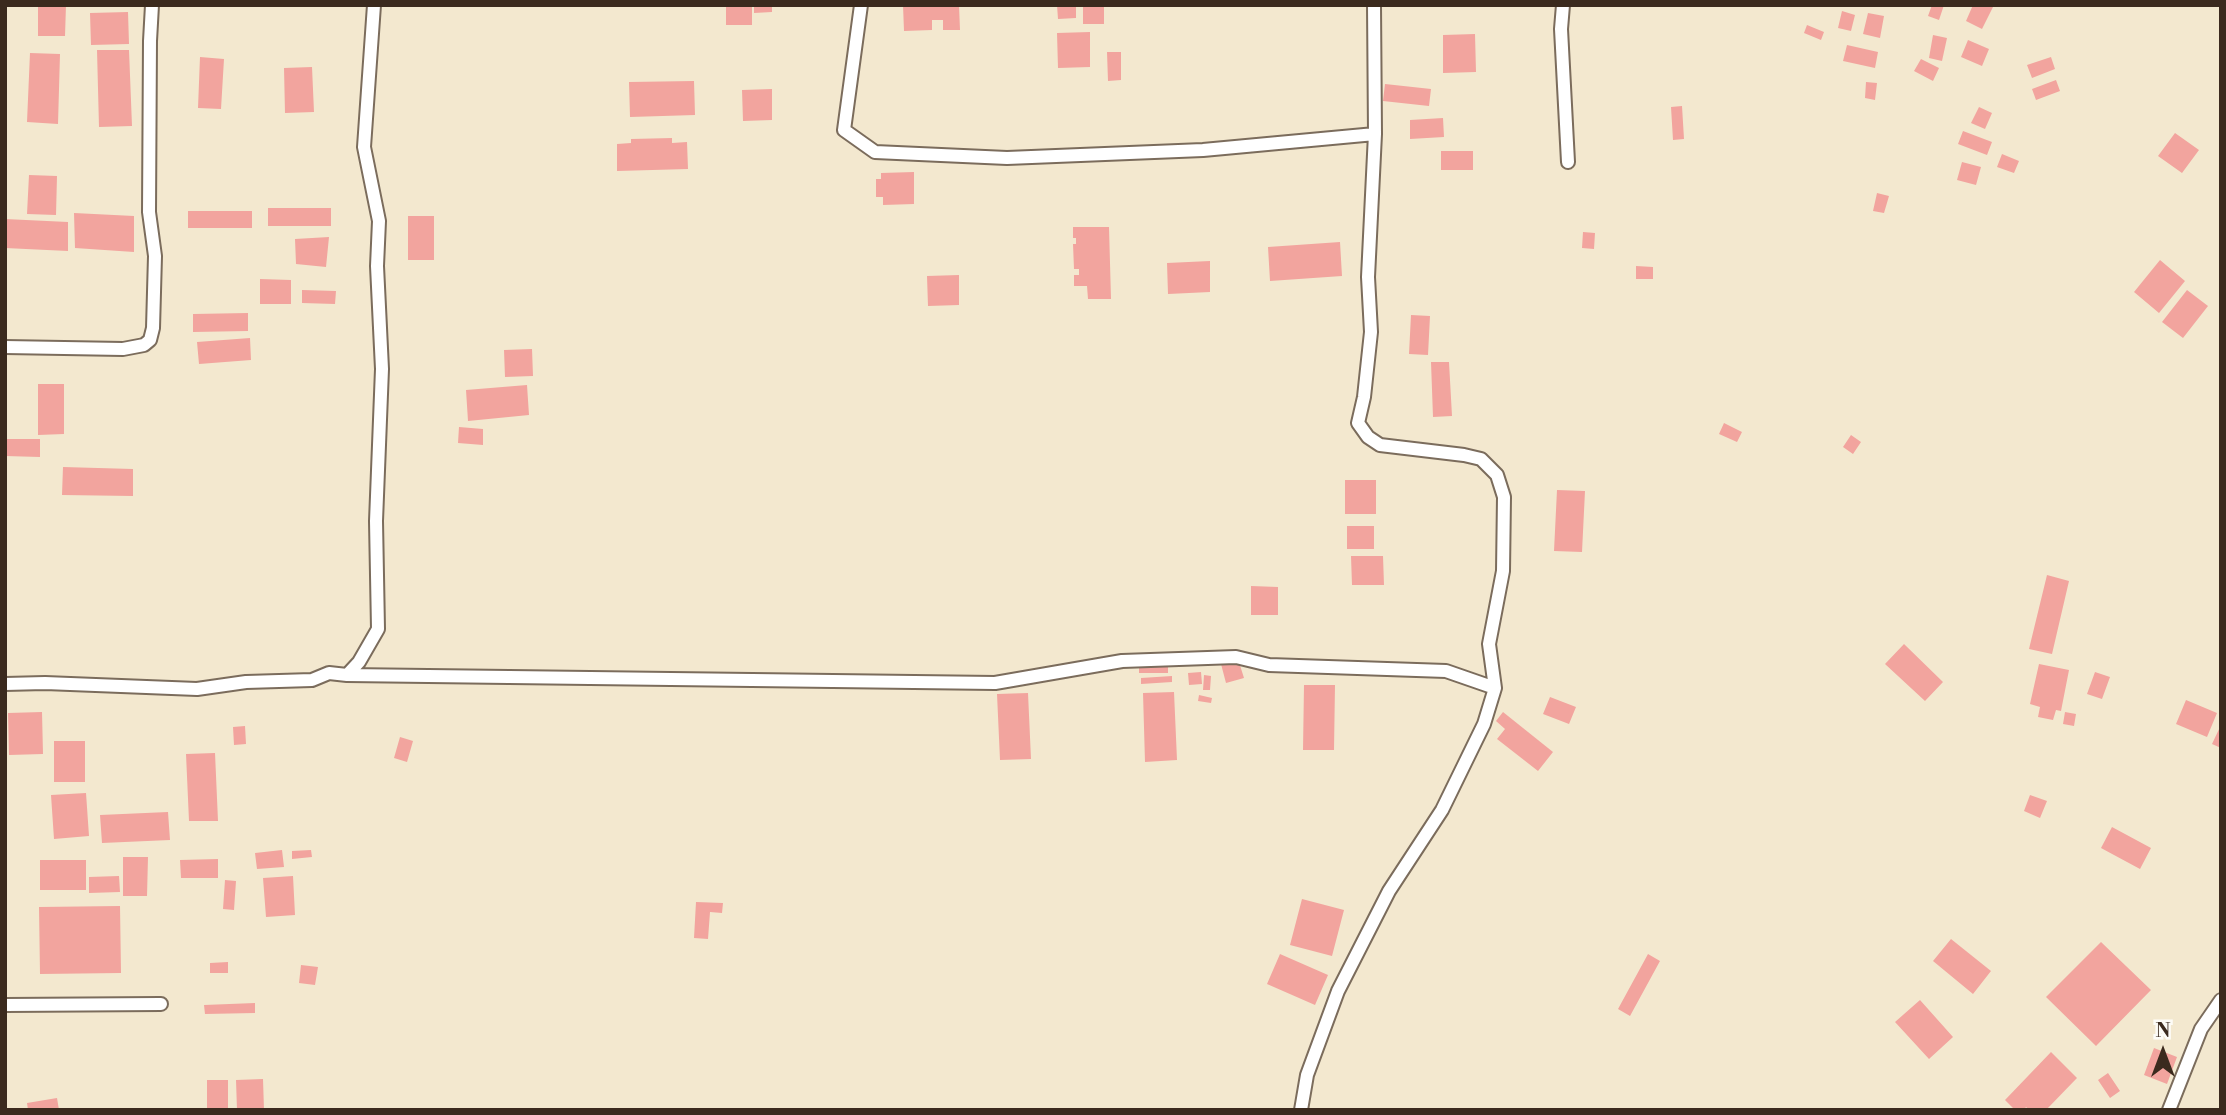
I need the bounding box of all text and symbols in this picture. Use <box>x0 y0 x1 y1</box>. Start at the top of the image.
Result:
north arrow <box>2128 1017 2198 1087</box>
text: N <box>2155 1019 2171 1043</box>

